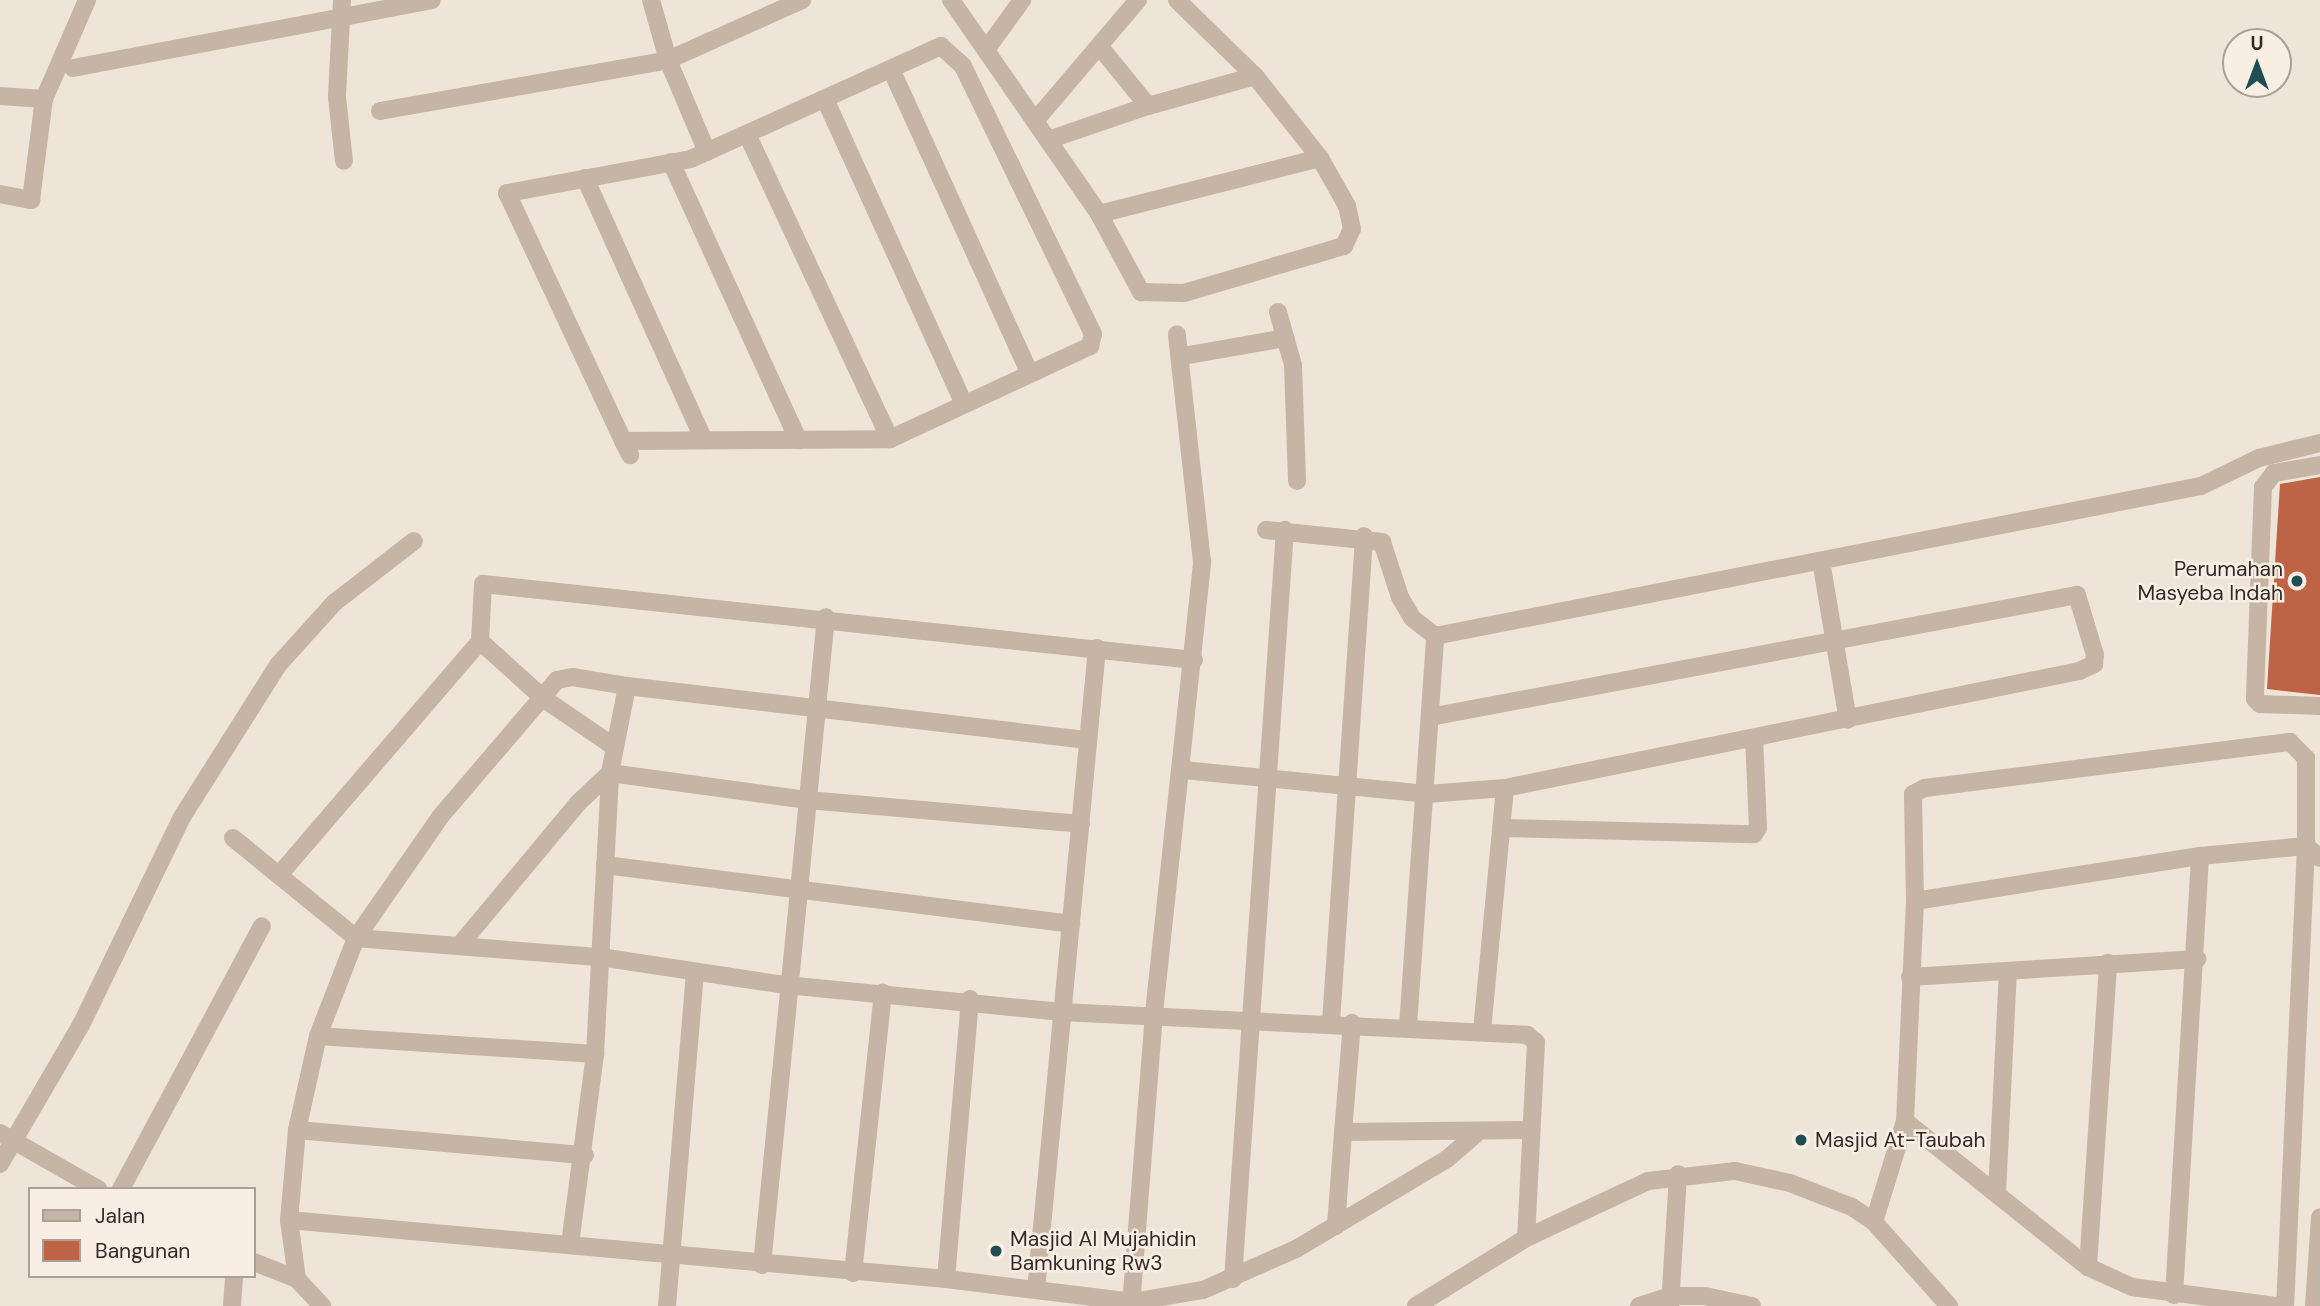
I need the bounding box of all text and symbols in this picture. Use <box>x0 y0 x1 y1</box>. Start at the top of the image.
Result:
north arrow <box>2222 28 2292 98</box>
text: U <box>2250 31 2264 56</box>
place label: Perumahan Masyeba Indah <box>2137 556 2283 606</box>
marker: Perumahan Masyeba Indah <box>2289 573 2305 589</box>
place label: Masjid At-Taubah <box>1815 1127 1985 1153</box>
marker: Masjid At-Taubah <box>1793 1132 1809 1148</box>
legend <box>28 1187 256 1278</box>
text: Jalan <box>95 1202 145 1230</box>
place label: Masjid Al Mujahidin Bamkuning Rw3 <box>1010 1226 1196 1276</box>
text: Bangunan <box>95 1237 190 1265</box>
marker: Masjid Al Mujahidin Bamkuning Rw3 <box>988 1243 1004 1259</box>

